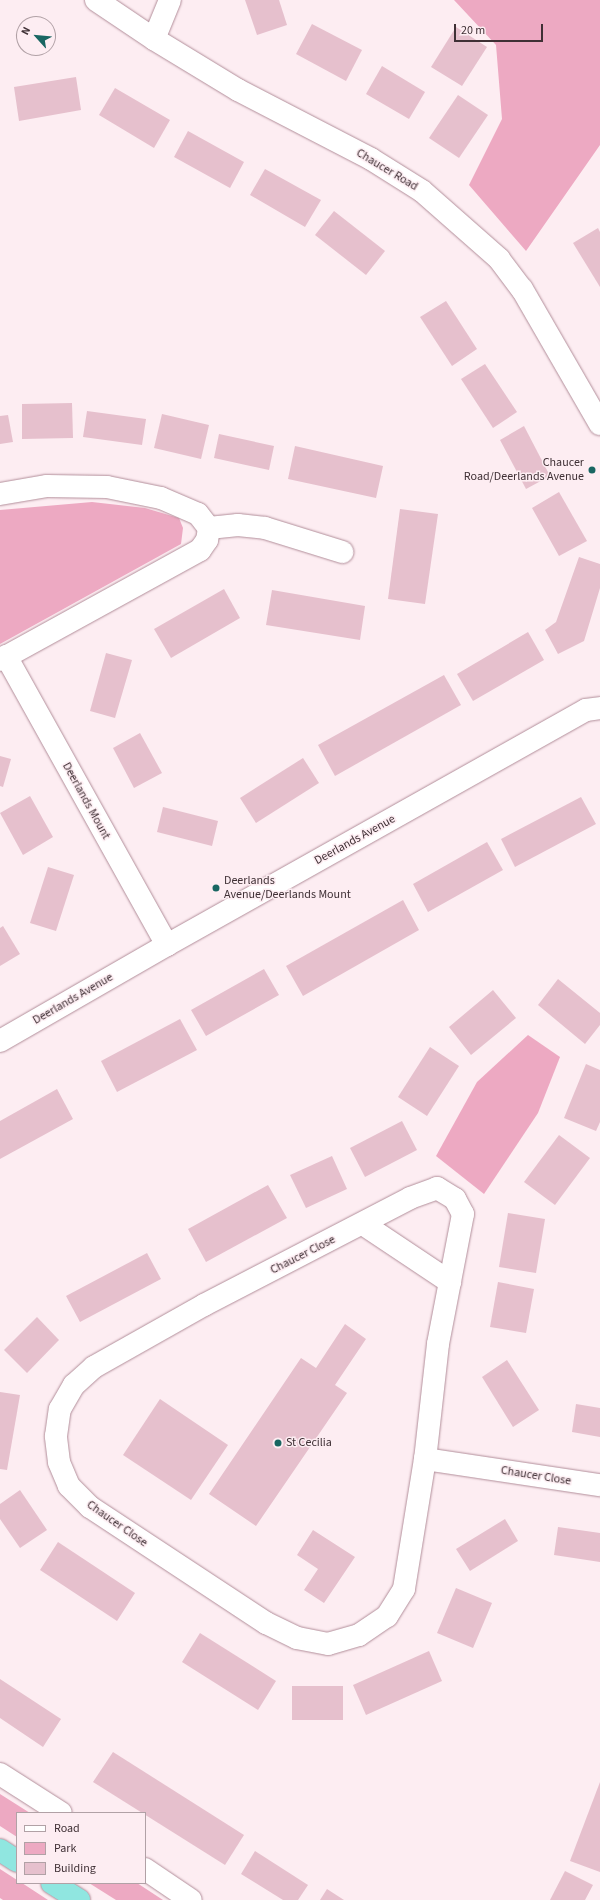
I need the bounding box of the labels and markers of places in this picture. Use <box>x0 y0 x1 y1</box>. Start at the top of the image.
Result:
place label: Chaucer Road/Deerlands Avenue <box>464 456 584 484</box>
marker: Chaucer Road/Deerlands Avenue <box>587 465 597 475</box>
place label: Deerlands Avenue/Deerlands Mount <box>224 874 351 902</box>
marker: Deerlands Avenue/Deerlands Mount <box>211 883 221 893</box>
place label: St Cecilia <box>286 1436 332 1450</box>
marker: St Cecilia <box>273 1438 283 1448</box>

